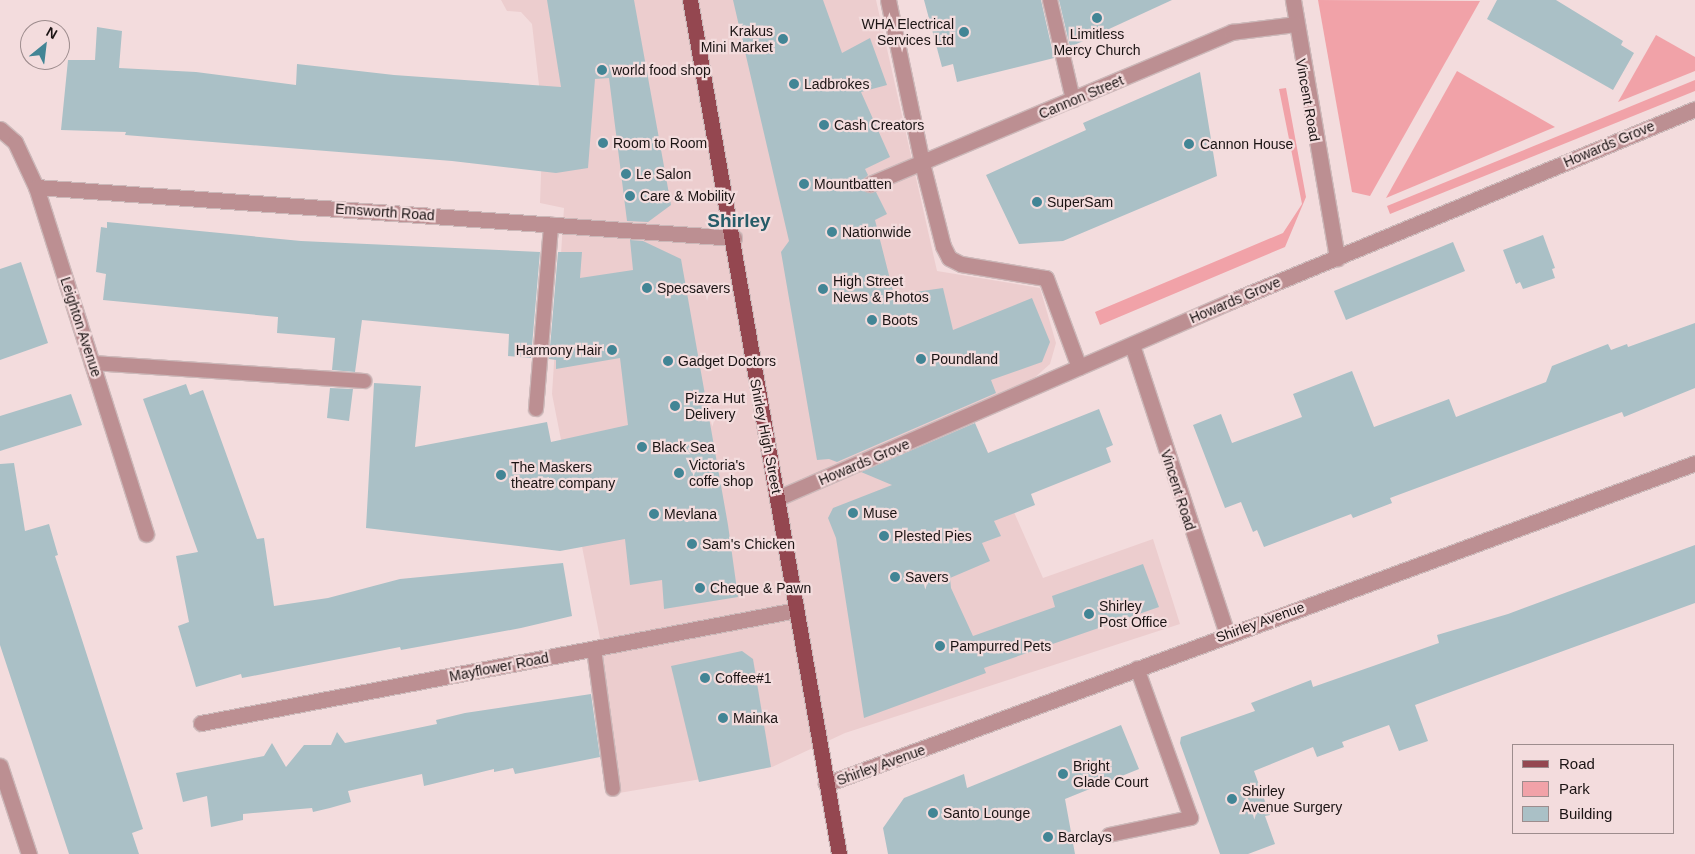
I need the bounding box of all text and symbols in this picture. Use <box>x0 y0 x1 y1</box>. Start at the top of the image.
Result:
marker: Limitless Mercy Church <box>1091 12 1103 24</box>
place label: WHA Electrical Services Ltd <box>861 16 954 48</box>
north arrow <box>20 20 70 70</box>
text: N <box>43 23 60 42</box>
place label: Krakus Mini Market <box>701 23 773 56</box>
marker: WHA Electrical Services Ltd <box>958 26 970 38</box>
place label: Limitless Mercy Church <box>1053 26 1141 58</box>
marker: Krakus Mini Market <box>777 33 789 45</box>
street label: Vincent Road <box>1292 57 1324 143</box>
place label: world food shop <box>612 62 711 78</box>
marker: world food shop <box>596 64 608 76</box>
street label: Cannon Street <box>1036 72 1126 122</box>
place label: Ladbrokes <box>804 76 869 92</box>
marker: Ladbrokes <box>788 78 800 90</box>
place label: Cash Creators <box>834 117 924 133</box>
street label: Howards Grove <box>1561 117 1657 171</box>
marker: Cash Creators <box>818 119 830 131</box>
place label: Room to Room <box>613 135 707 151</box>
place label: Cannon House <box>1200 136 1293 152</box>
marker: Room to Room <box>597 137 609 149</box>
marker: Cannon House <box>1182 137 1196 151</box>
place label: Le Salon <box>636 166 691 182</box>
marker: Le Salon <box>620 168 632 180</box>
place label: Mountbatten <box>814 176 892 192</box>
marker: Mountbatten <box>798 178 810 190</box>
place label: Care & Mobility <box>640 188 735 204</box>
marker: Care & Mobility <box>624 190 636 202</box>
place label: SuperSam <box>1047 194 1113 210</box>
marker: SuperSam <box>1031 196 1043 208</box>
street label: Emsworth Road <box>335 200 435 224</box>
district label: Shirley <box>707 210 771 232</box>
place label: Nationwide <box>842 224 911 240</box>
marker: Nationwide <box>826 226 838 238</box>
place label: High Street News & Photos <box>833 273 929 306</box>
street label: Howards Grove <box>1187 273 1283 327</box>
street label: Leighton Avenue <box>57 275 105 379</box>
place label: Specsavers <box>657 280 730 296</box>
marker: Specsavers <box>641 282 653 294</box>
marker: High Street News & Photos <box>817 283 829 295</box>
place label: Boots <box>882 312 918 328</box>
marker: Boots <box>866 314 878 326</box>
place label: Harmony Hair <box>516 342 602 358</box>
marker: Harmony Hair <box>606 344 618 356</box>
place label: Poundland <box>931 351 998 367</box>
place label: Gadget Doctors <box>678 353 776 369</box>
marker: Poundland <box>915 353 927 365</box>
marker: Gadget Doctors <box>662 355 674 367</box>
street label: Shirley High Street <box>747 377 785 495</box>
place label: Pizza Hut Delivery <box>685 390 745 422</box>
marker: Pizza Hut Delivery <box>669 400 681 412</box>
street label: Howards Grove <box>816 435 912 489</box>
place label: Black Sea <box>652 439 715 455</box>
marker: Black Sea <box>636 441 648 453</box>
street label: Vincent Road <box>1157 448 1199 532</box>
place label: Victoria's coffe shop <box>689 457 753 490</box>
place label: The Maskers theatre company <box>511 459 615 492</box>
marker: Victoria's coffe shop <box>673 467 685 479</box>
marker: The Maskers theatre company <box>495 469 507 481</box>
place label: Muse <box>863 505 897 521</box>
place label: Mevlana <box>664 506 717 522</box>
marker: Muse <box>847 507 859 519</box>
marker: Mevlana <box>648 508 660 520</box>
place label: Plested Pies <box>894 528 972 544</box>
marker: Plested Pies <box>878 530 890 542</box>
place label: Sam's Chicken <box>702 536 795 552</box>
marker: Sam's Chicken <box>686 538 698 550</box>
place label: Savers <box>905 569 949 585</box>
marker: Savers <box>889 571 901 583</box>
place label: Cheque & Pawn <box>710 580 811 596</box>
marker: Cheque & Pawn <box>694 582 706 594</box>
place label: Shirley Post Office <box>1099 598 1167 630</box>
street label: Shirley Avenue <box>1213 598 1307 646</box>
marker: Shirley Post Office <box>1083 608 1095 620</box>
place label: Pampurred Pets <box>950 638 1051 654</box>
marker: Pampurred Pets <box>934 640 946 652</box>
street label: Mayflower Road <box>448 649 550 685</box>
place label: Coffee#1 <box>715 670 772 686</box>
marker: Coffee#1 <box>699 672 711 684</box>
place label: Mainka <box>733 710 778 726</box>
marker: Mainka <box>717 712 729 724</box>
street label: Shirley Avenue <box>834 741 928 789</box>
legend <box>1512 744 1675 834</box>
text: Road <box>1559 755 1595 772</box>
place label: Bright Glade Court <box>1073 758 1148 790</box>
marker: Bright Glade Court <box>1057 768 1069 780</box>
text: Park <box>1559 780 1590 797</box>
place label: Shirley Avenue Surgery <box>1242 783 1342 816</box>
marker: Shirley Avenue Surgery <box>1226 793 1238 805</box>
place label: Santo Lounge <box>943 805 1030 821</box>
text: Building <box>1559 805 1612 822</box>
marker: Santo Lounge <box>927 807 939 819</box>
place label: Barclays <box>1058 829 1112 845</box>
marker: Barclays <box>1042 831 1054 843</box>

